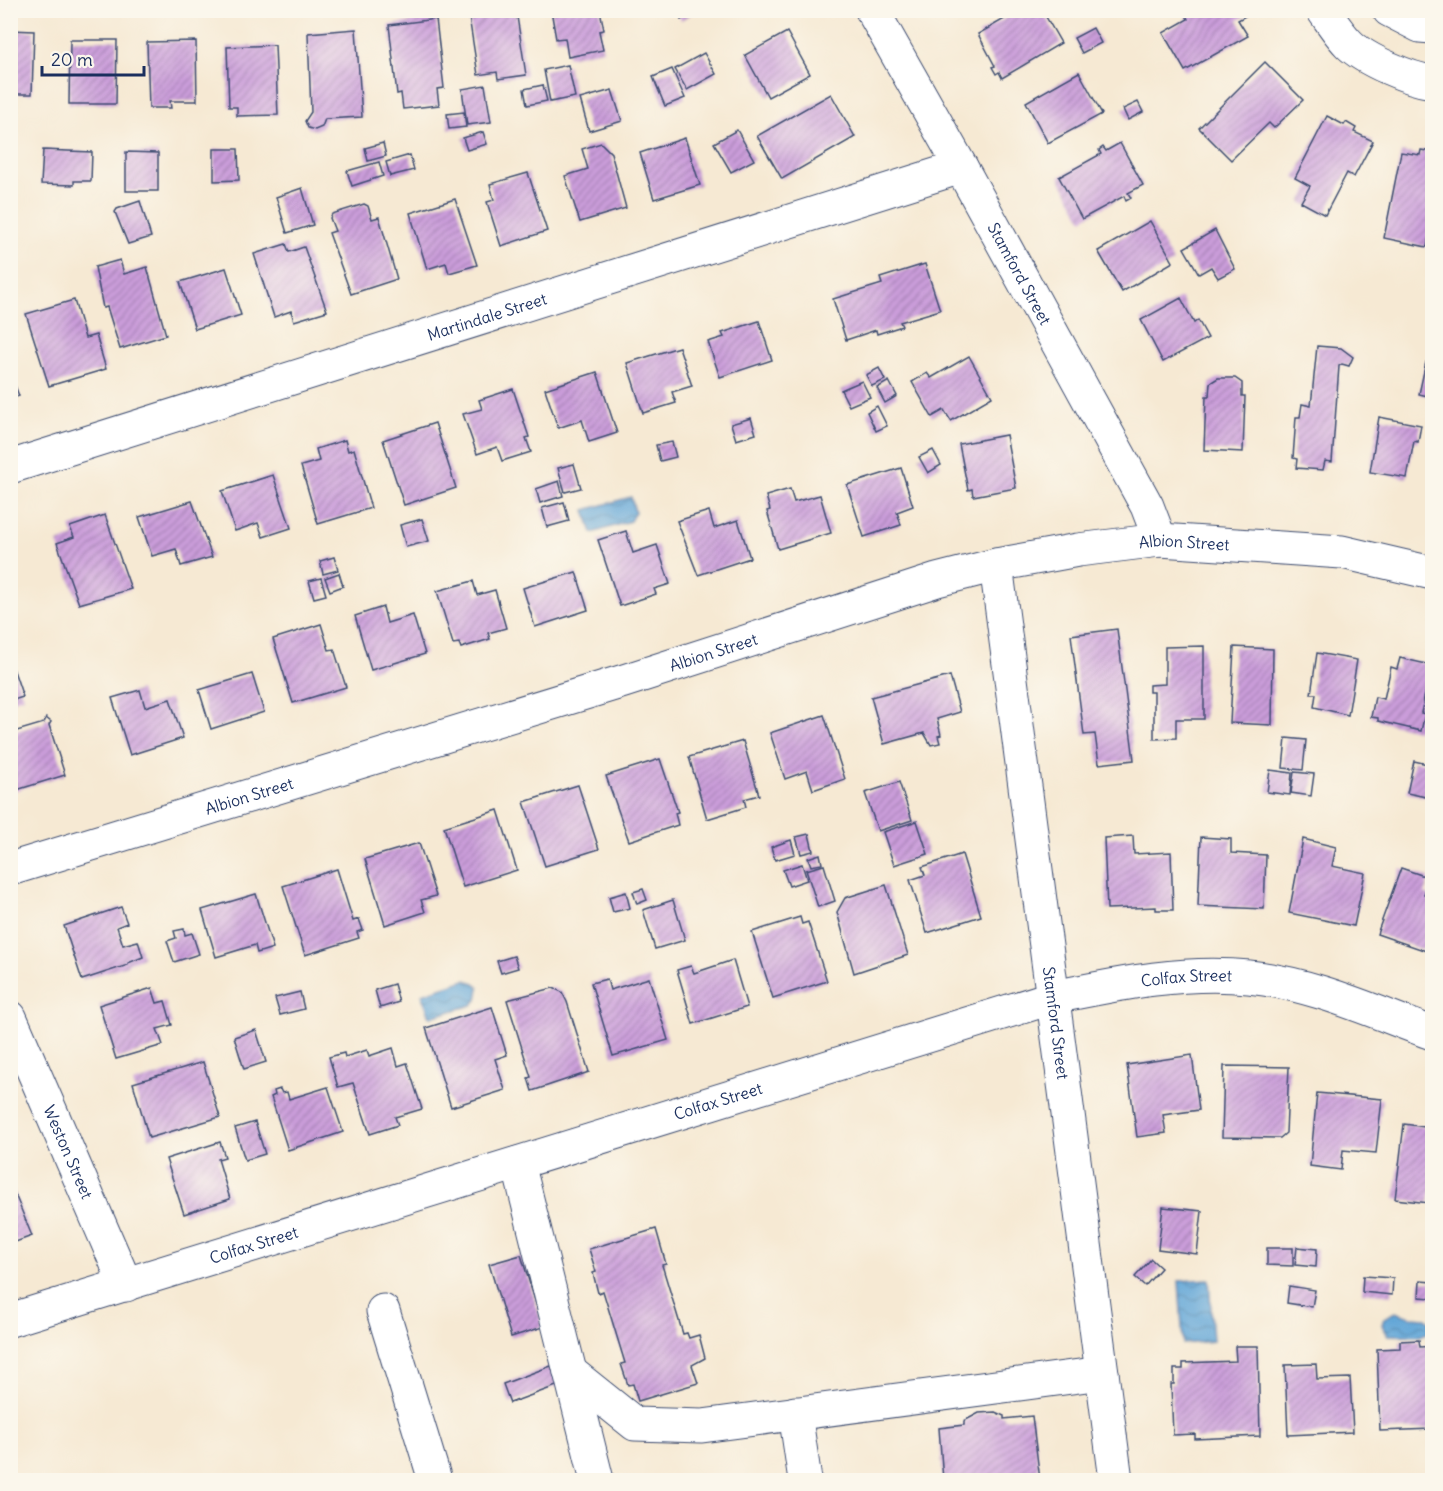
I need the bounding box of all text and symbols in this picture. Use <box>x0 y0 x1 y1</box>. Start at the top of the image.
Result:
scale bar <box>42 39 144 77</box>
text: 20 m <box>51 48 93 71</box>
street label: Stamford Street <box>983 219 1056 329</box>
street label: Martindale Street <box>425 288 550 345</box>
street label: Albion Street <box>1138 530 1231 555</box>
street label: Albion Street <box>667 628 760 676</box>
street label: Albion Street <box>203 773 296 819</box>
street label: Colfax Street <box>1140 965 1233 991</box>
street label: Stamford Street <box>1039 966 1073 1081</box>
street label: Colfax Street <box>671 1078 765 1124</box>
street label: Weston Street <box>39 1102 98 1202</box>
street label: Colfax Street <box>207 1221 301 1268</box>

